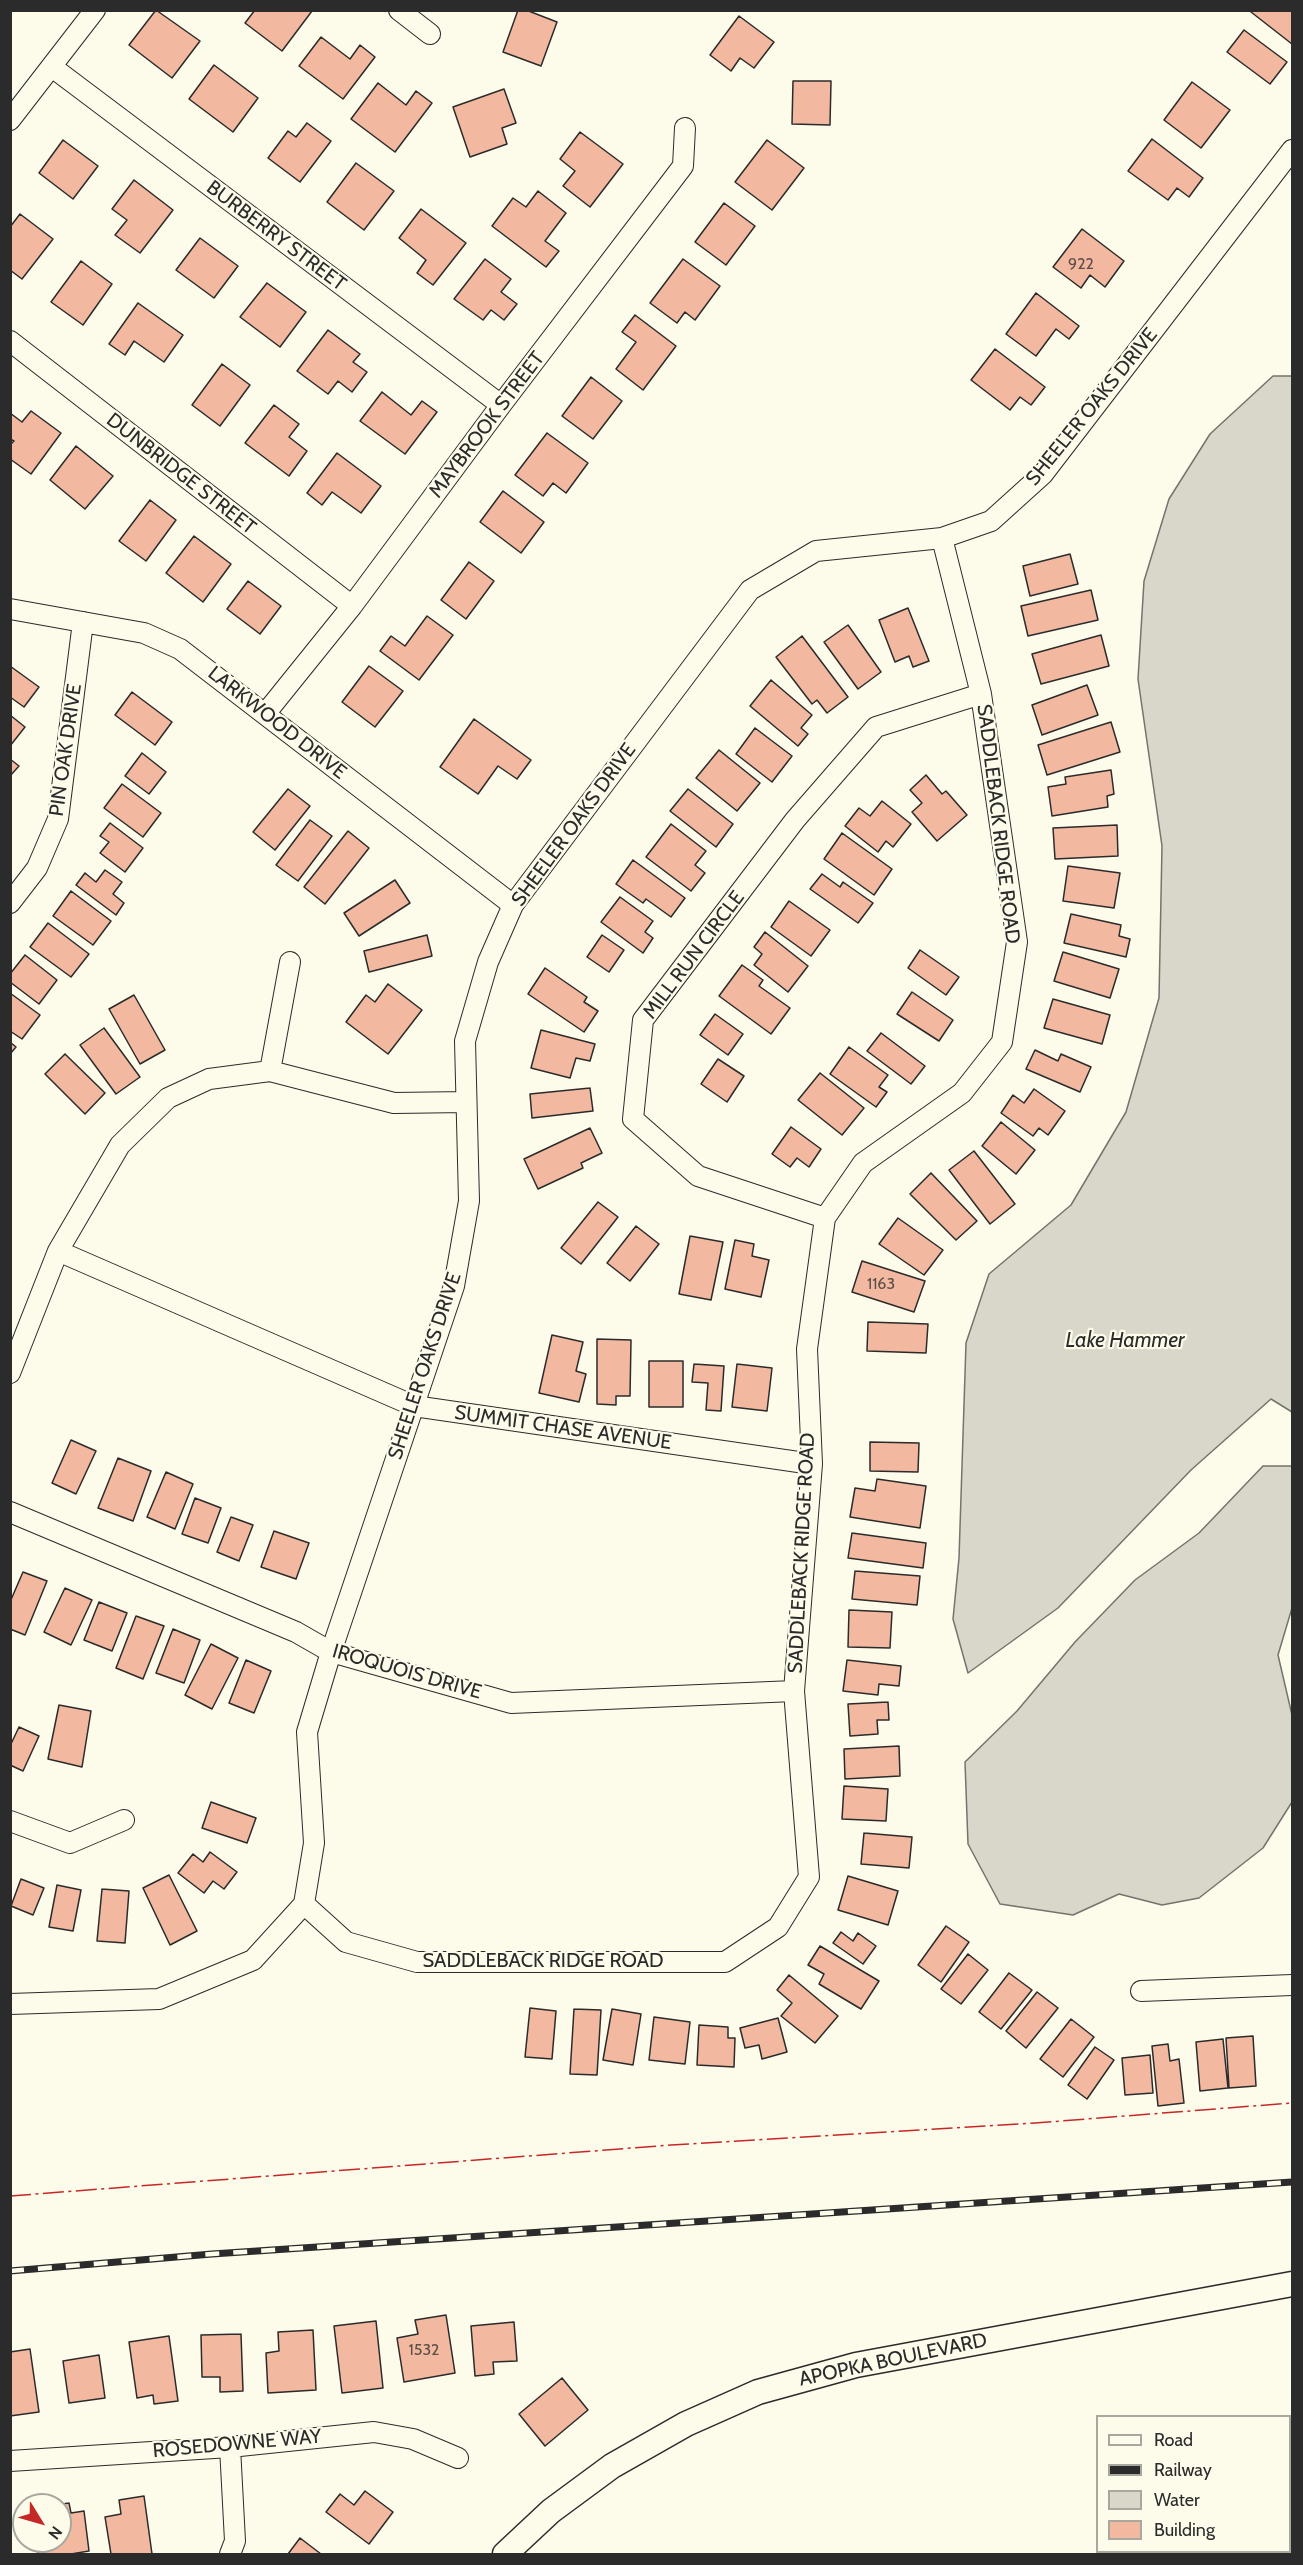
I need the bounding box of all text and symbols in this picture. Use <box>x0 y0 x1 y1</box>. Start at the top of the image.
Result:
street label: BURBERRY STREET <box>202 176 350 296</box>
house number: 922 <box>1068 254 1094 274</box>
street label: SHEELER OAKS DRIVE <box>1021 323 1163 491</box>
street label: MAYBROOK STREET <box>424 347 550 503</box>
street label: DUNBRIDGE STREET <box>102 408 260 540</box>
street label: LARKWOOD DRIVE <box>203 661 351 785</box>
street label: PIN OAK DRIVE <box>45 682 87 818</box>
street label: SADDLEBACK RIDGE ROAD <box>971 703 1025 945</box>
street label: SHEELER OAKS DRIVE <box>507 739 641 911</box>
street label: MILL RUN CIRCLE <box>638 886 750 1024</box>
street label: SHEELER OAKS DRIVE <box>383 1269 467 1463</box>
house number: 1163 <box>867 1274 895 1294</box>
water label: Lake Hammer <box>1066 1328 1184 1354</box>
street label: SUMMIT CHASE AVENUE <box>453 1401 673 1455</box>
street label: SADDLEBACK RIDGE ROAD <box>784 1432 820 1674</box>
street label: IROQUOIS DRIVE <box>330 1639 484 1705</box>
street label: SADDLEBACK RIDGE ROAD <box>422 1949 664 1973</box>
street label: APOPKA BOULEVARD <box>797 2328 989 2392</box>
house number: 1532 <box>409 2340 439 2360</box>
legend <box>1096 2415 1291 2553</box>
street label: ROSEDOWNE WAY <box>152 2425 322 2463</box>
text: Road <box>1154 2429 1193 2451</box>
text: Railway <box>1154 2459 1212 2481</box>
text: Water <box>1154 2489 1200 2511</box>
north arrow <box>12 2493 72 2553</box>
text: Building <box>1154 2519 1215 2541</box>
text: N <box>44 2523 66 2543</box>

